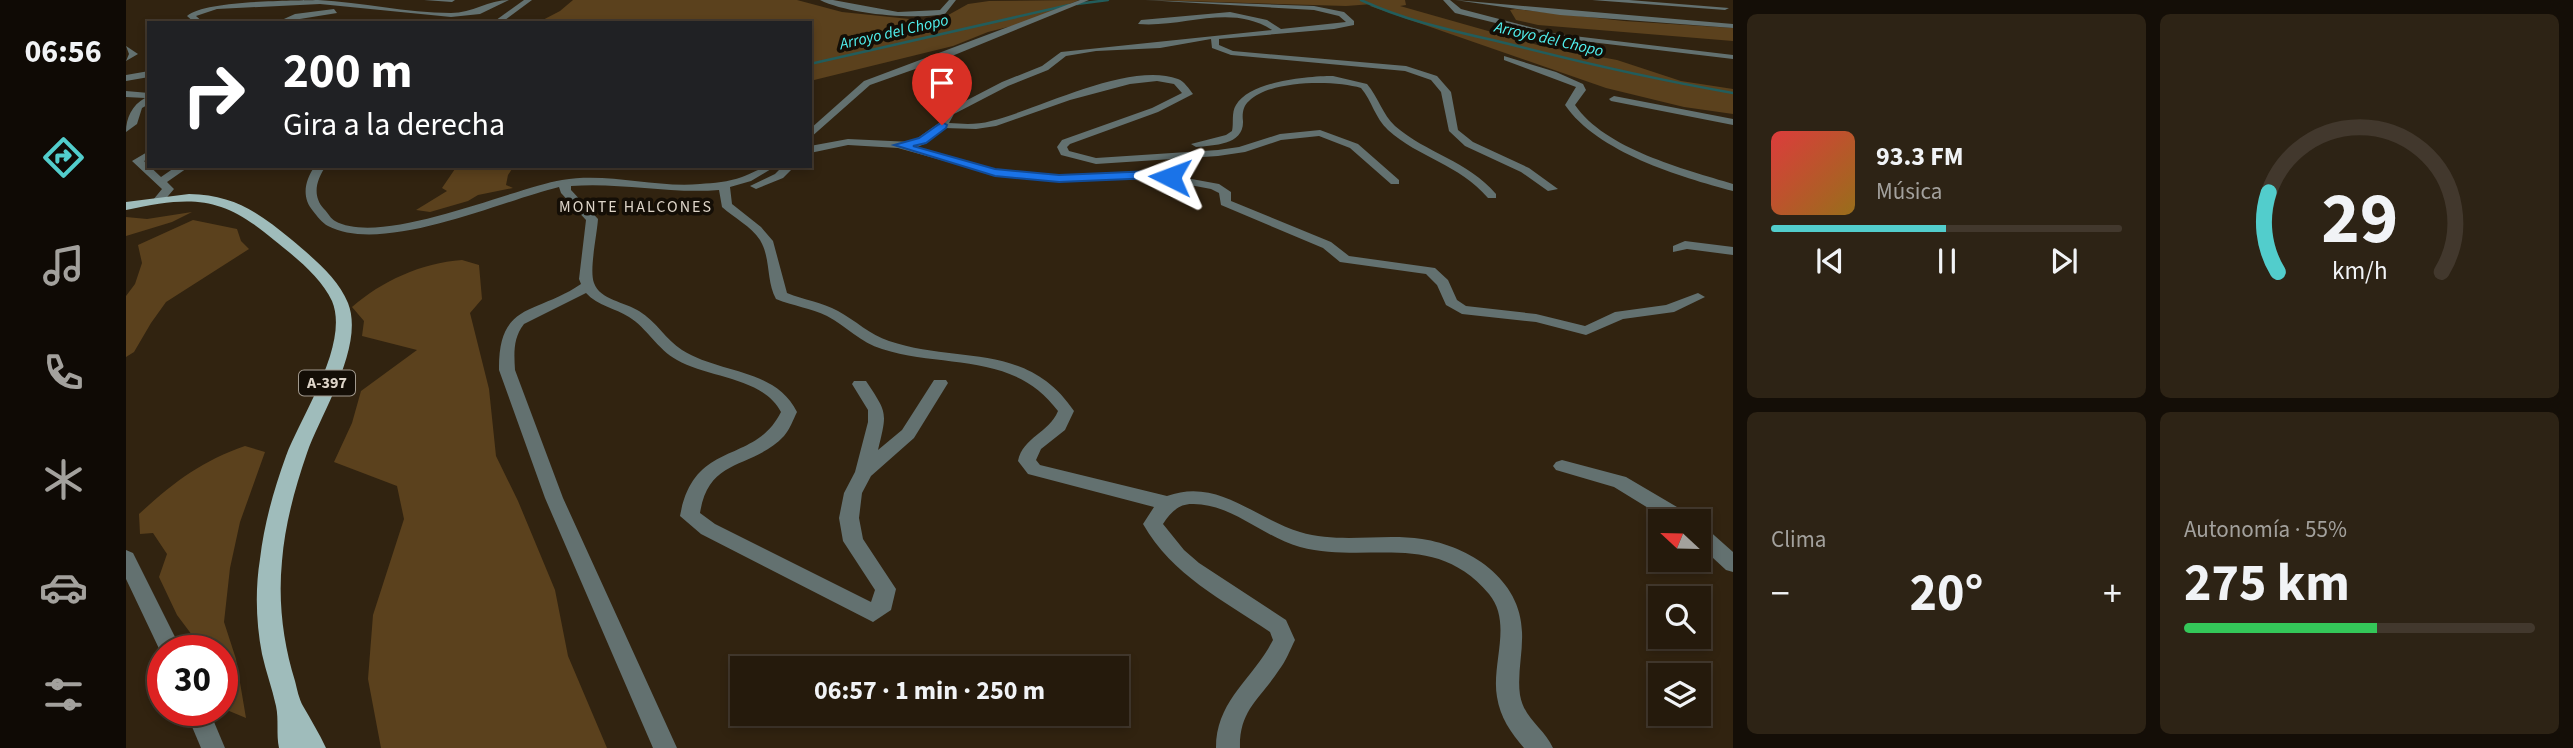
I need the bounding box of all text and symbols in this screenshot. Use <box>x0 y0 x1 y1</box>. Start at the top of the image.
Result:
water label: Arroyo del Chopo <box>836 9 951 55</box>
water label: Arroyo del Chopo <box>1491 16 1606 62</box>
text: 06:56 <box>24 29 102 75</box>
text: 200 m <box>283 37 412 107</box>
icon: right <box>168 49 259 140</box>
pin <box>912 53 972 125</box>
icon: arrive <box>923 64 961 102</box>
text: Gira a la derecha <box>283 102 505 148</box>
icon: directions <box>39 133 88 182</box>
text: 93.3 FM <box>1876 138 1964 175</box>
position arrow <box>1133 140 1207 214</box>
text: 29 <box>2321 167 2398 271</box>
text: Música <box>1876 175 1942 208</box>
district label: MONTE HALCONES <box>559 196 713 218</box>
icon: music <box>39 241 88 290</box>
icon: previous <box>1811 242 1849 280</box>
icon: pause <box>1928 242 1966 280</box>
icon: next <box>2045 242 2083 280</box>
text: km/h <box>2332 253 2387 289</box>
icon: phone <box>39 348 88 397</box>
road number: A-397 <box>299 370 355 396</box>
icon: climate <box>39 455 88 504</box>
north arrow <box>1648 509 1712 572</box>
map controls <box>1648 509 1711 726</box>
text: Autonomía · 55% <box>2184 513 2347 546</box>
text: Clima <box>1771 523 1826 556</box>
text: 275 km <box>2184 547 2350 621</box>
text: 20° <box>1910 557 1983 631</box>
icon: car <box>39 563 88 612</box>
text: − <box>1771 567 1790 621</box>
text: + <box>2103 567 2122 621</box>
button: search <box>1648 586 1711 649</box>
speed limit sign: 30 <box>147 635 238 726</box>
button: layers <box>1648 663 1711 726</box>
icon: filters <box>39 670 88 719</box>
text: 06:57 · 1 min · 250 m <box>814 672 1045 709</box>

